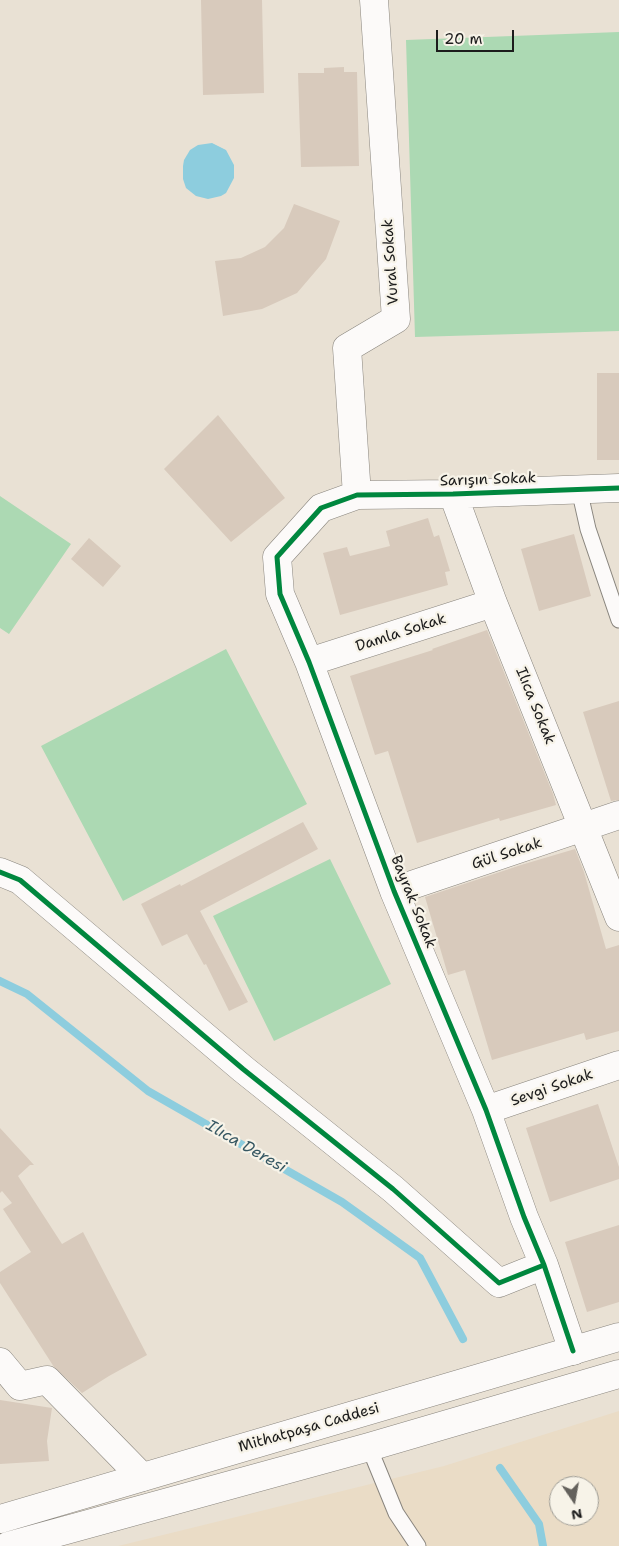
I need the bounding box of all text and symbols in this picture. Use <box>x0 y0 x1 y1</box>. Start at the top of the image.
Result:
scale bar <box>439 20 516 52</box>
text: 20 m <box>444 29 483 49</box>
street label: Vural Sokak <box>379 218 403 306</box>
street label: Sarışın Sokak <box>440 469 536 491</box>
street label: Damla Sokak <box>354 610 448 656</box>
street label: Ilıca Sokak <box>511 665 559 747</box>
street label: Gül Sokak <box>469 834 545 874</box>
street label: Bayrak Sokak <box>386 853 440 951</box>
street label: Sevgi Sokak <box>508 1066 596 1110</box>
water label: Ilıca Deresi <box>203 1116 289 1178</box>
street label: Mithatpaşa Caddesi <box>237 1399 381 1457</box>
north arrow <box>549 1476 599 1526</box>
text: N <box>570 1505 584 1525</box>

